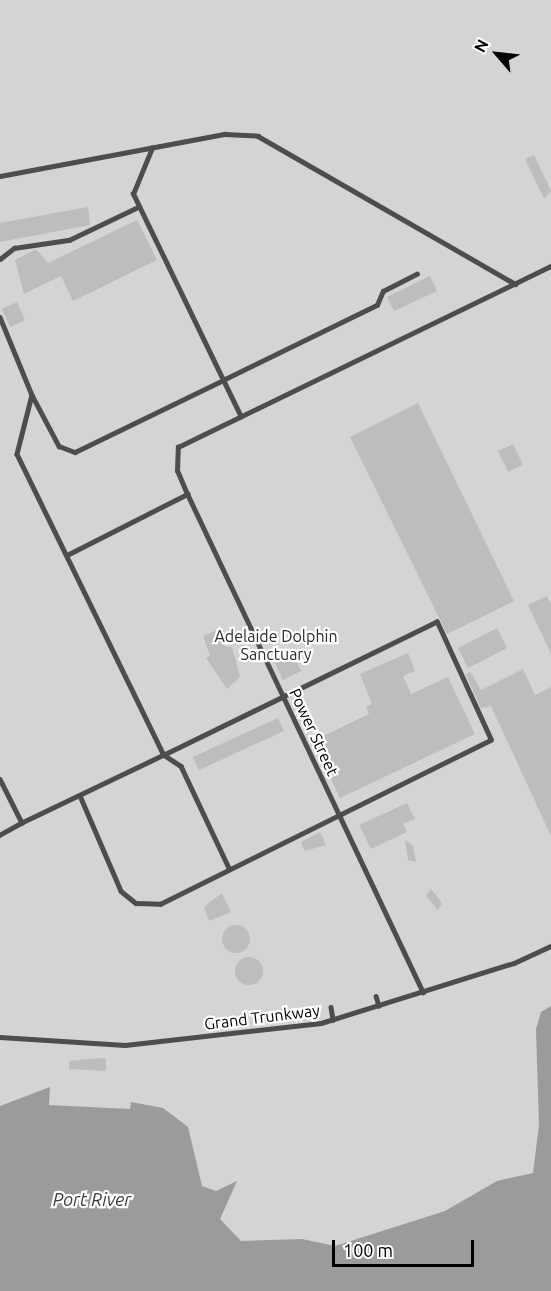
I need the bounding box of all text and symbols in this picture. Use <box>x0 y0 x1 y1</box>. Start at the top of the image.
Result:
north arrow <box>467 24 527 84</box>
text: N <box>470 36 492 55</box>
park label: Adelaide Dolphin Sanctuary <box>214 626 338 664</box>
street label: Power Street <box>285 685 343 779</box>
street label: Grand Trunkway <box>203 1000 321 1034</box>
water label: Port River <box>53 1188 131 1210</box>
scale bar <box>335 1228 478 1266</box>
text: 100 m <box>343 1240 393 1260</box>

